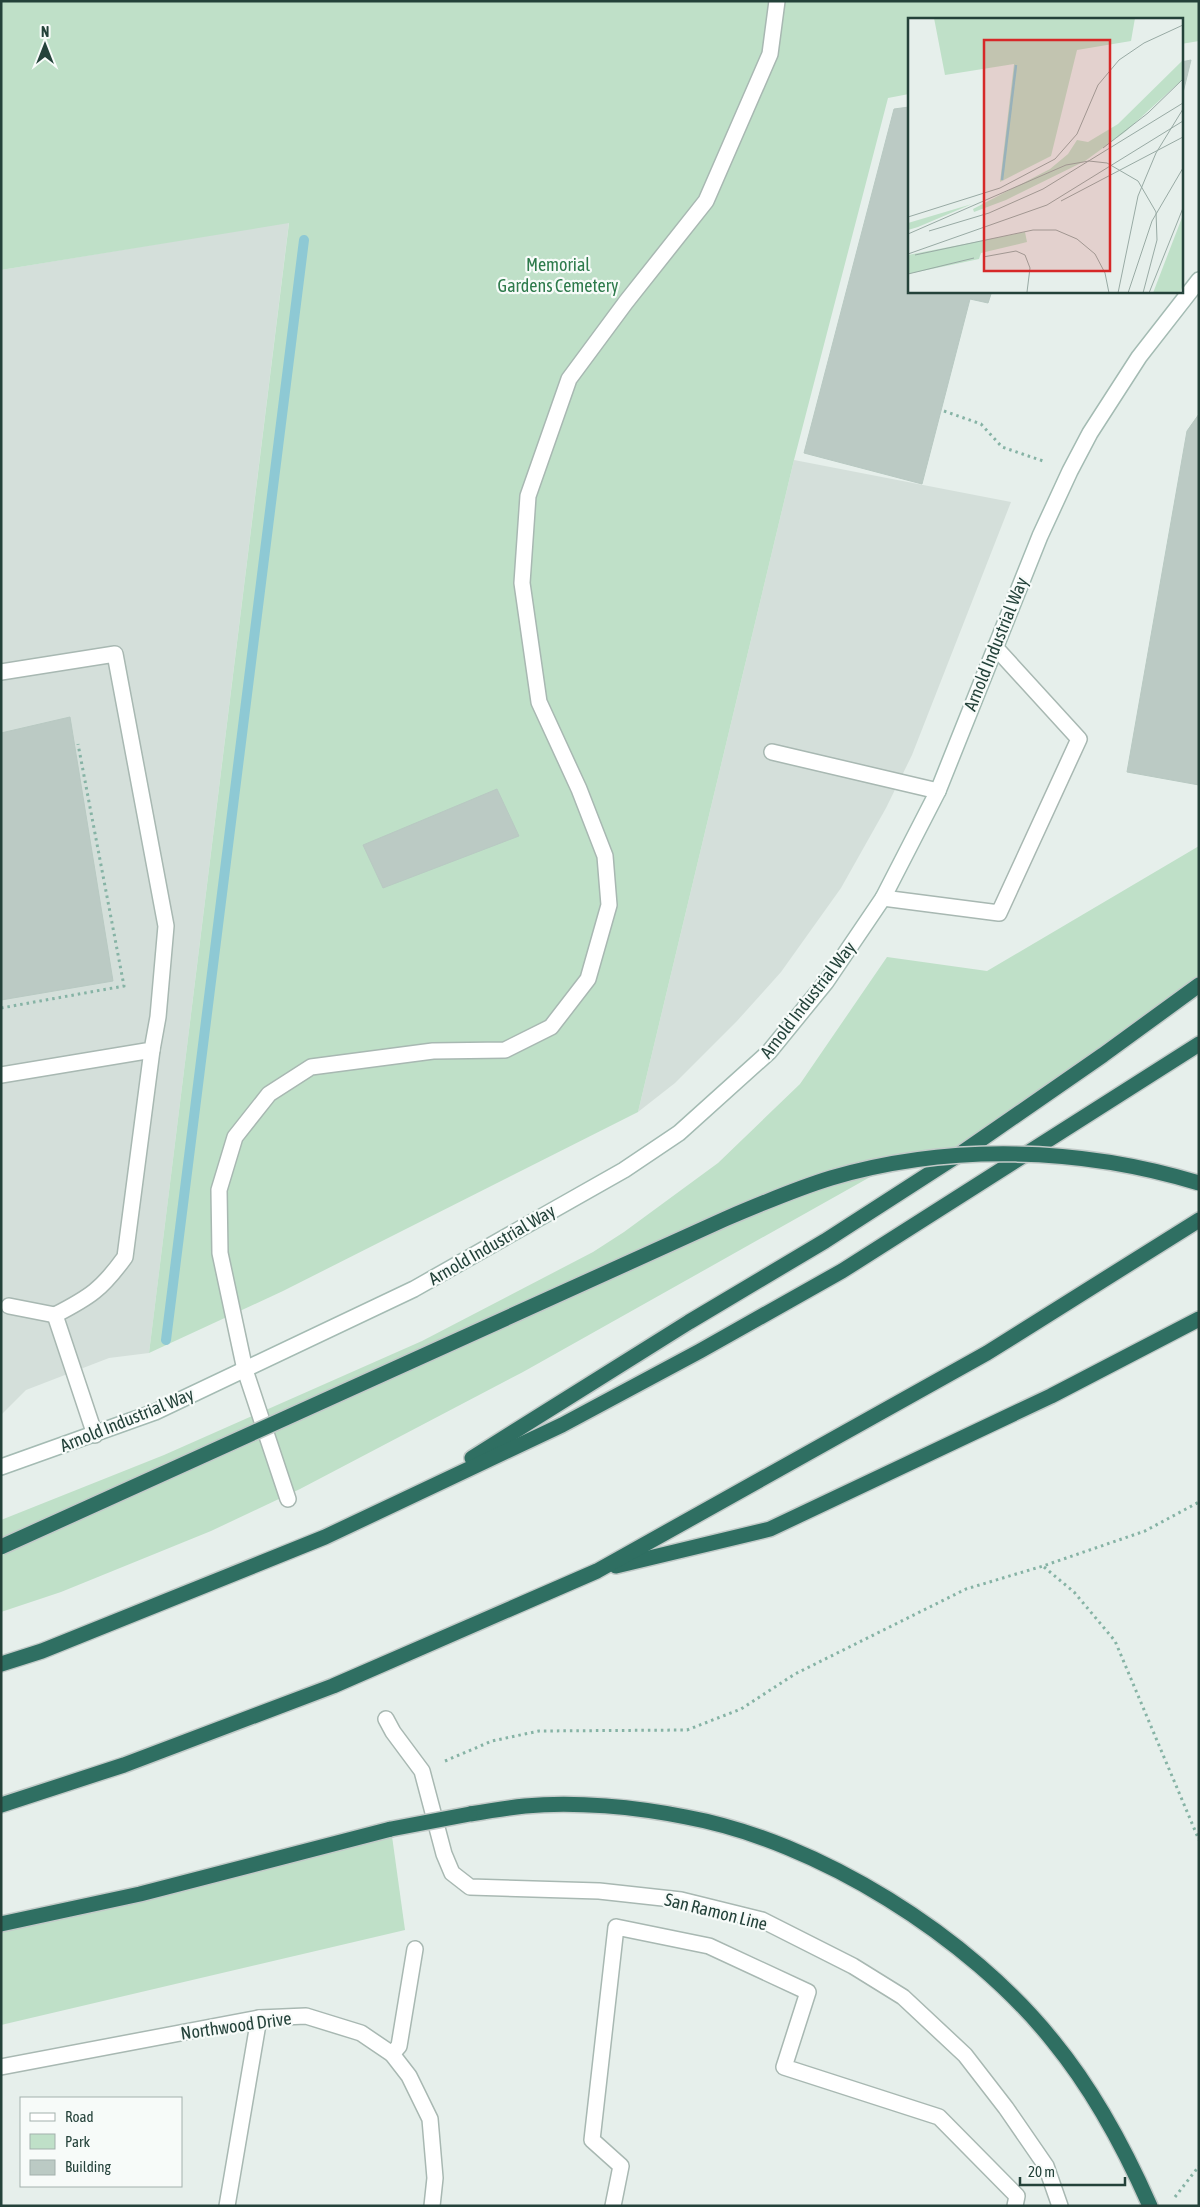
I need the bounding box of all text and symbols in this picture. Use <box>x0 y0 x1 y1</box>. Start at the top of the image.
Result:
inset map <box>908 18 1182 292</box>
north arrow <box>20 20 70 70</box>
text: N <box>41 24 49 40</box>
park label: Memorial Gardens Cemetery <box>498 254 618 296</box>
street label: Arnold Industrial Way <box>959 574 1032 714</box>
street label: Arnold Industrial Way <box>756 937 860 1062</box>
street label: Arnold Industrial Way <box>425 1200 559 1289</box>
street label: Arnold Industrial Way <box>57 1383 197 1456</box>
street label: San Ramon Line <box>663 1889 770 1934</box>
street label: Northwood Drive <box>179 2007 293 2044</box>
legend <box>20 2097 182 2187</box>
text: Road <box>65 2108 94 2125</box>
text: Park <box>65 2133 90 2150</box>
scale bar <box>1020 2154 1125 2186</box>
text: Building <box>65 2158 111 2175</box>
text: 20 m <box>1028 2163 1055 2180</box>

